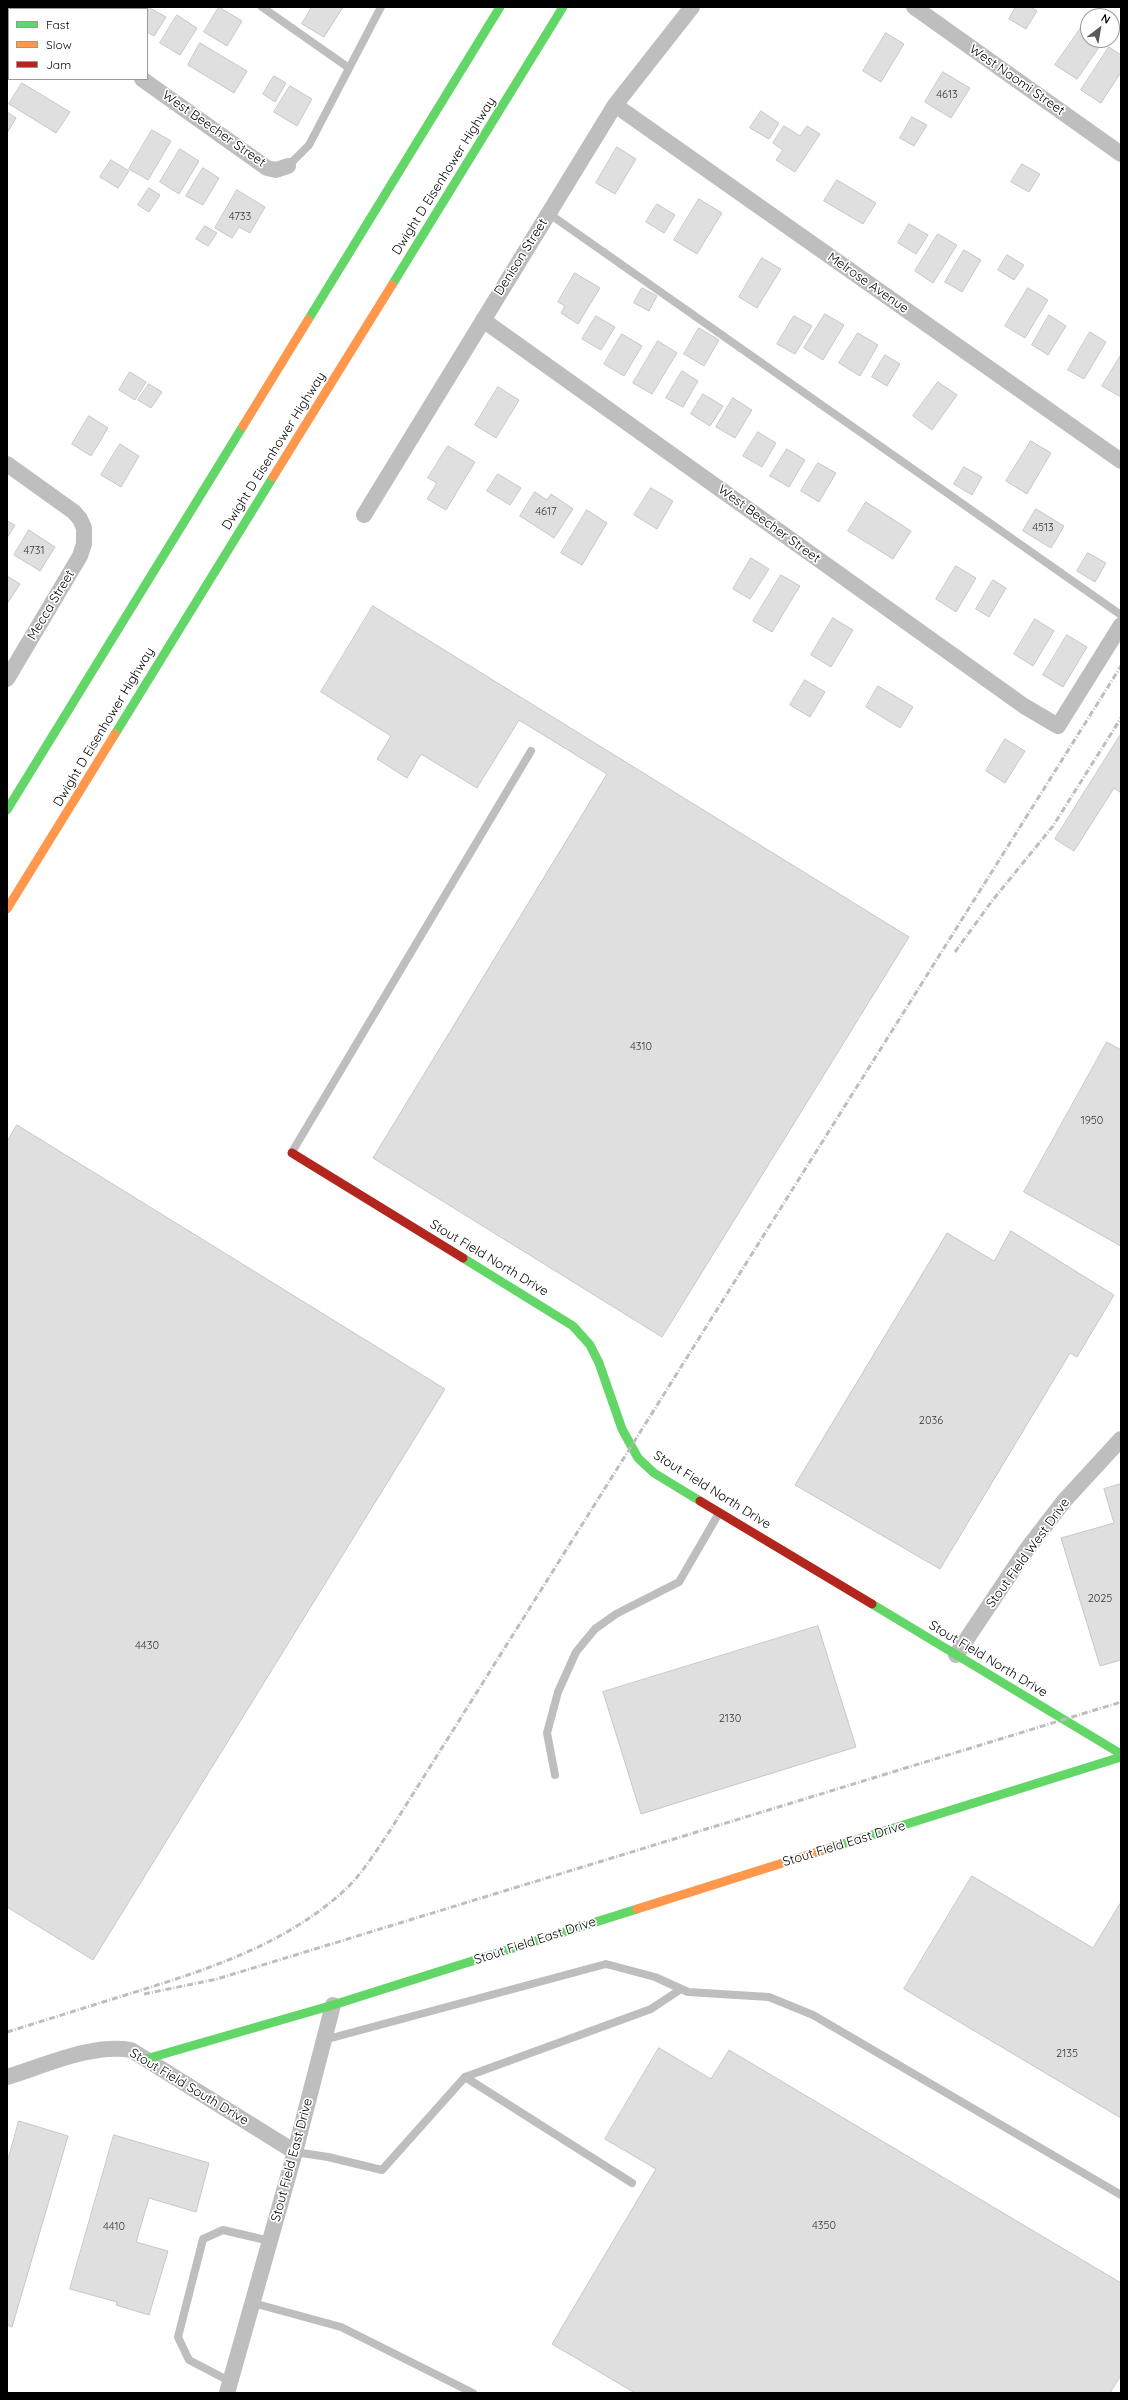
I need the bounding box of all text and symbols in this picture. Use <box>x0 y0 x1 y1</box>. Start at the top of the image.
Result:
legend <box>8 8 148 80</box>
north arrow <box>1080 8 1120 48</box>
text: N <box>1099 10 1113 27</box>
text: Fast <box>46 17 70 32</box>
text: Slow <box>46 37 72 52</box>
street label: West Naomi Street <box>966 41 1068 119</box>
text: Jam <box>46 57 71 72</box>
street label: West Beecher Street <box>159 87 269 171</box>
house number: 4613 <box>936 88 958 102</box>
street label: Dwight D Eisenhower Highway <box>389 94 499 258</box>
house number: 4733 <box>229 210 251 224</box>
street label: Denison Street <box>491 216 551 298</box>
street label: Melrose Avenue <box>825 249 911 317</box>
street label: Dwight D Eisenhower Highway <box>219 369 329 533</box>
street label: West Beecher Street <box>715 482 823 566</box>
house number: 4617 <box>535 505 557 519</box>
house number: 4513 <box>1032 521 1054 535</box>
house number: 4731 <box>24 544 44 558</box>
street label: Mecca Street <box>24 567 78 643</box>
street label: Dwight D Eisenhower Highway <box>50 645 158 809</box>
house number: 4310 <box>630 1040 652 1054</box>
house number: 1950 <box>1081 1114 1103 1128</box>
street label: Stout Field North Drive <box>427 1216 551 1300</box>
house number: 2036 <box>919 1414 943 1428</box>
street label: Stout Field North Drive <box>650 1447 774 1533</box>
street label: Stout Field West Drive <box>983 1495 1073 1611</box>
house number: 2025 <box>1088 1592 1112 1606</box>
street label: Stout Field North Drive <box>926 1617 1050 1701</box>
house number: 4430 <box>135 1639 159 1653</box>
house number: 2130 <box>719 1712 741 1726</box>
street label: Stout Field East Drive <box>781 1818 907 1870</box>
street label: Stout Field East Drive <box>472 1914 598 1968</box>
street label: Stout Field South Drive <box>127 2045 251 2129</box>
house number: 2135 <box>1056 2047 1078 2061</box>
street label: Stout Field East Drive <box>268 2097 316 2223</box>
house number: 4350 <box>812 2219 836 2233</box>
house number: 4410 <box>103 2220 125 2234</box>

